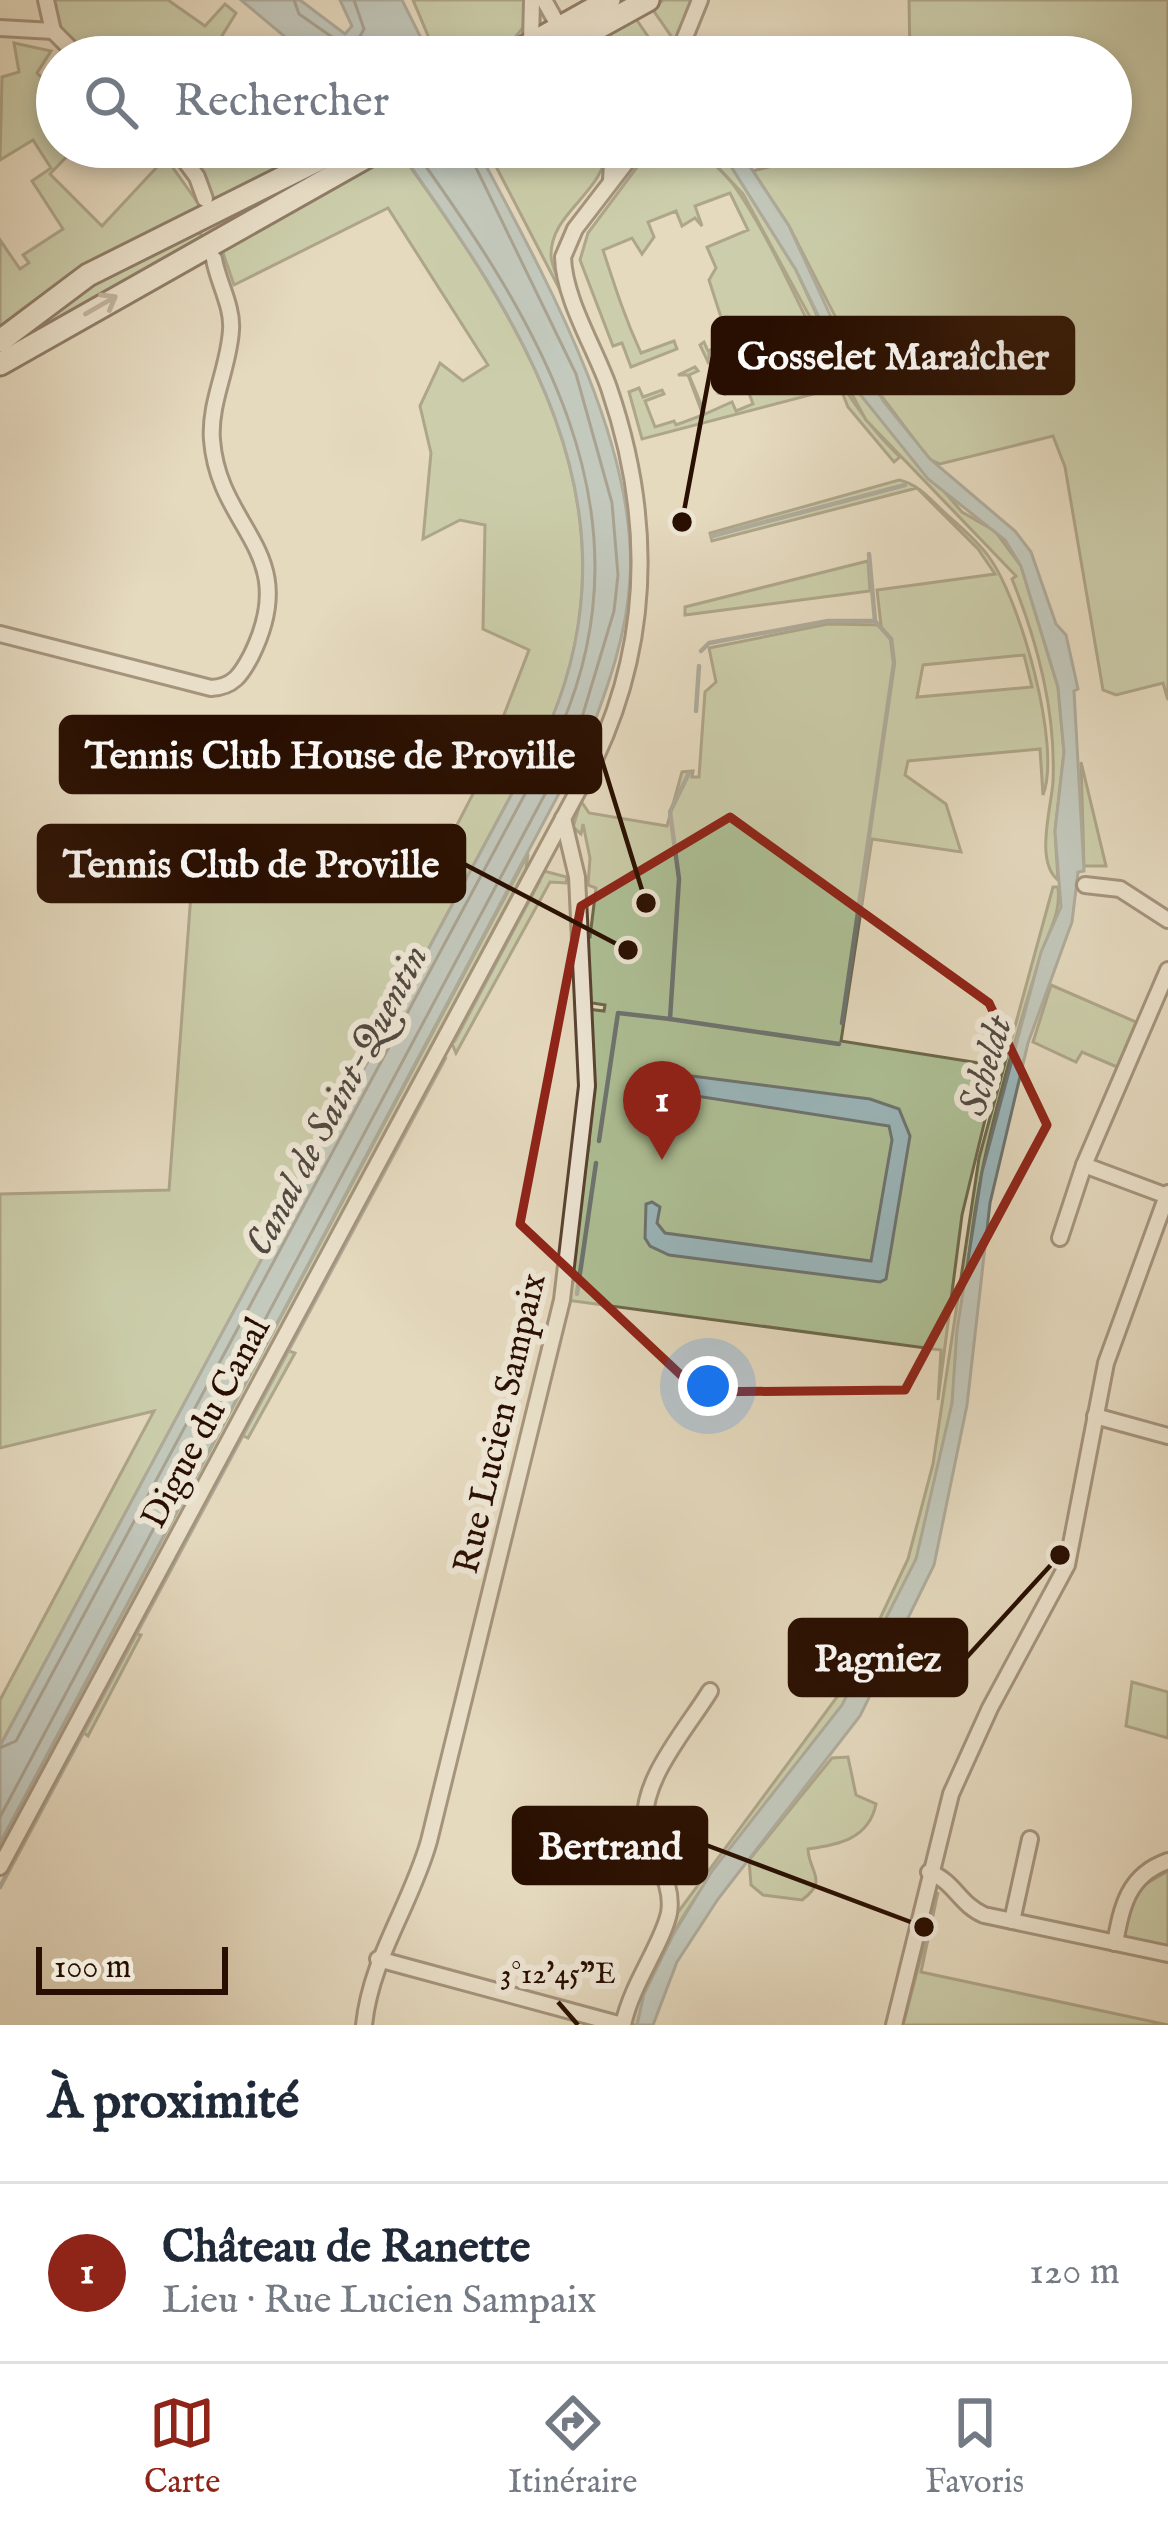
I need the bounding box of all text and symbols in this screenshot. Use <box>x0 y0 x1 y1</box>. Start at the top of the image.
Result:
search box <box>36 36 1132 168</box>
icon: search <box>78 69 144 135</box>
text: Rechercher <box>174 74 389 131</box>
one-way arrow <box>83 293 118 317</box>
callout: Gosselet Maraîcher <box>713 318 1073 393</box>
text: Gosselet Maraîcher <box>737 334 1050 383</box>
callout: Tennis Club House de Proville <box>61 717 600 792</box>
text: Tennis Club House de Proville <box>84 733 575 782</box>
callout: Tennis Club de Proville <box>39 826 464 901</box>
text: Tennis Club de Proville <box>62 842 439 891</box>
water label: Canal de Saint-Quentin <box>235 937 441 1264</box>
water label: Scheldt <box>950 1009 1025 1121</box>
pin: 1 <box>623 1061 701 1160</box>
street label: Rue Lucien Sampaix <box>444 1269 558 1578</box>
street label: Digue du Canal <box>132 1310 282 1537</box>
your location <box>678 1356 738 1416</box>
callout: Pagniez <box>790 1620 966 1695</box>
text: Pagniez <box>814 1636 942 1685</box>
callout: Bertrand <box>514 1808 706 1883</box>
text: Bertrand <box>538 1824 683 1873</box>
scale bar <box>36 1941 228 1994</box>
text: 100 m <box>54 1947 131 1989</box>
text: 3°12'45"E <box>500 1956 616 1994</box>
text: À proximité <box>48 2071 299 2136</box>
text: Château de Ranette <box>162 2220 530 2277</box>
text: 1 <box>80 2248 94 2297</box>
text: 120 m <box>1029 2248 1120 2297</box>
text: Lieu · Rue Lucien Sampaix <box>162 2277 596 2326</box>
tab: Carte <box>144 2390 220 2504</box>
tab: Itinéraire <box>508 2390 637 2504</box>
tab: Favoris <box>925 2390 1024 2504</box>

